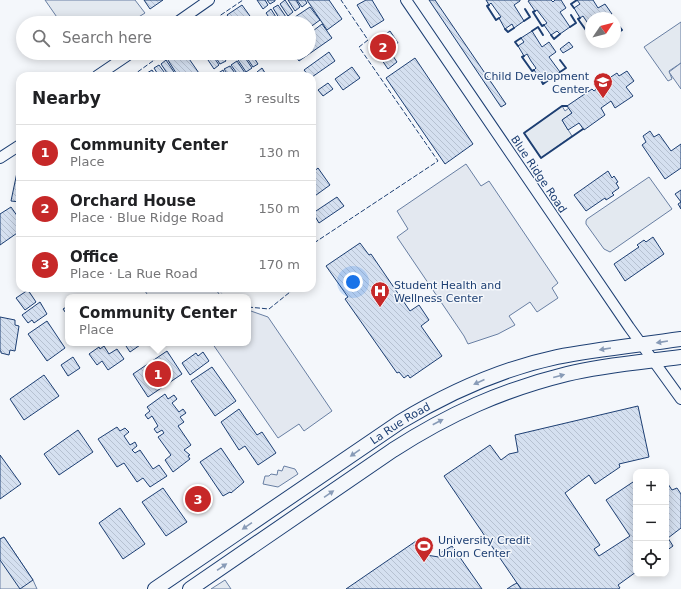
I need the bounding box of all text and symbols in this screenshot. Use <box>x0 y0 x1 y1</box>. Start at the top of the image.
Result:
north arrow <box>585 12 621 48</box>
search box <box>16 16 316 60</box>
icon: search <box>30 27 52 49</box>
text: Search here <box>62 29 152 47</box>
pin: 2 <box>370 32 396 62</box>
place label: Child Development Center <box>484 70 590 96</box>
school or university icon: Child Development Center <box>592 71 614 99</box>
text: Nearby <box>32 88 101 108</box>
text: 3 results <box>244 91 300 106</box>
street label: Blue Ridge Road <box>508 133 569 215</box>
text: Community Center <box>70 136 228 154</box>
text: 1 <box>40 145 50 160</box>
text: 130 m <box>258 145 300 160</box>
text: Place <box>70 154 105 169</box>
text: Orchard House <box>70 192 196 210</box>
text: 2 <box>40 201 50 216</box>
text: 150 m <box>258 201 300 216</box>
text: Place · Blue Ridge Road <box>70 210 224 225</box>
text: Office <box>70 248 119 266</box>
text: 3 <box>40 257 50 272</box>
text: 170 m <box>258 257 300 272</box>
text: Place · La Rue Road <box>70 266 198 281</box>
your location <box>343 272 363 292</box>
place label: Student Health and Wellness Center <box>394 279 501 305</box>
hospital icon: Student Health and Wellness Center <box>369 280 391 308</box>
popup <box>65 294 251 346</box>
text: Community Center <box>79 304 237 322</box>
text: Place <box>79 322 114 337</box>
one-way arrow <box>656 339 668 345</box>
one-way arrow <box>598 347 611 353</box>
pin: 1 <box>145 359 171 389</box>
one-way arrow <box>553 373 565 379</box>
one-way arrow <box>473 379 485 385</box>
street label: La Rue Road <box>368 400 433 447</box>
one-way arrow <box>432 419 444 426</box>
one-way arrow <box>349 449 360 457</box>
map controls <box>633 469 669 577</box>
button: + <box>633 469 669 505</box>
pin: 3 <box>185 484 211 514</box>
one-way arrow <box>324 490 334 498</box>
button: − <box>633 505 669 541</box>
one-way arrow <box>242 522 252 530</box>
place label: University Credit Union Center <box>438 534 531 560</box>
sports icon: University Credit Union Center <box>413 535 435 563</box>
button: locate <box>633 541 669 577</box>
one-way arrow <box>217 563 227 571</box>

